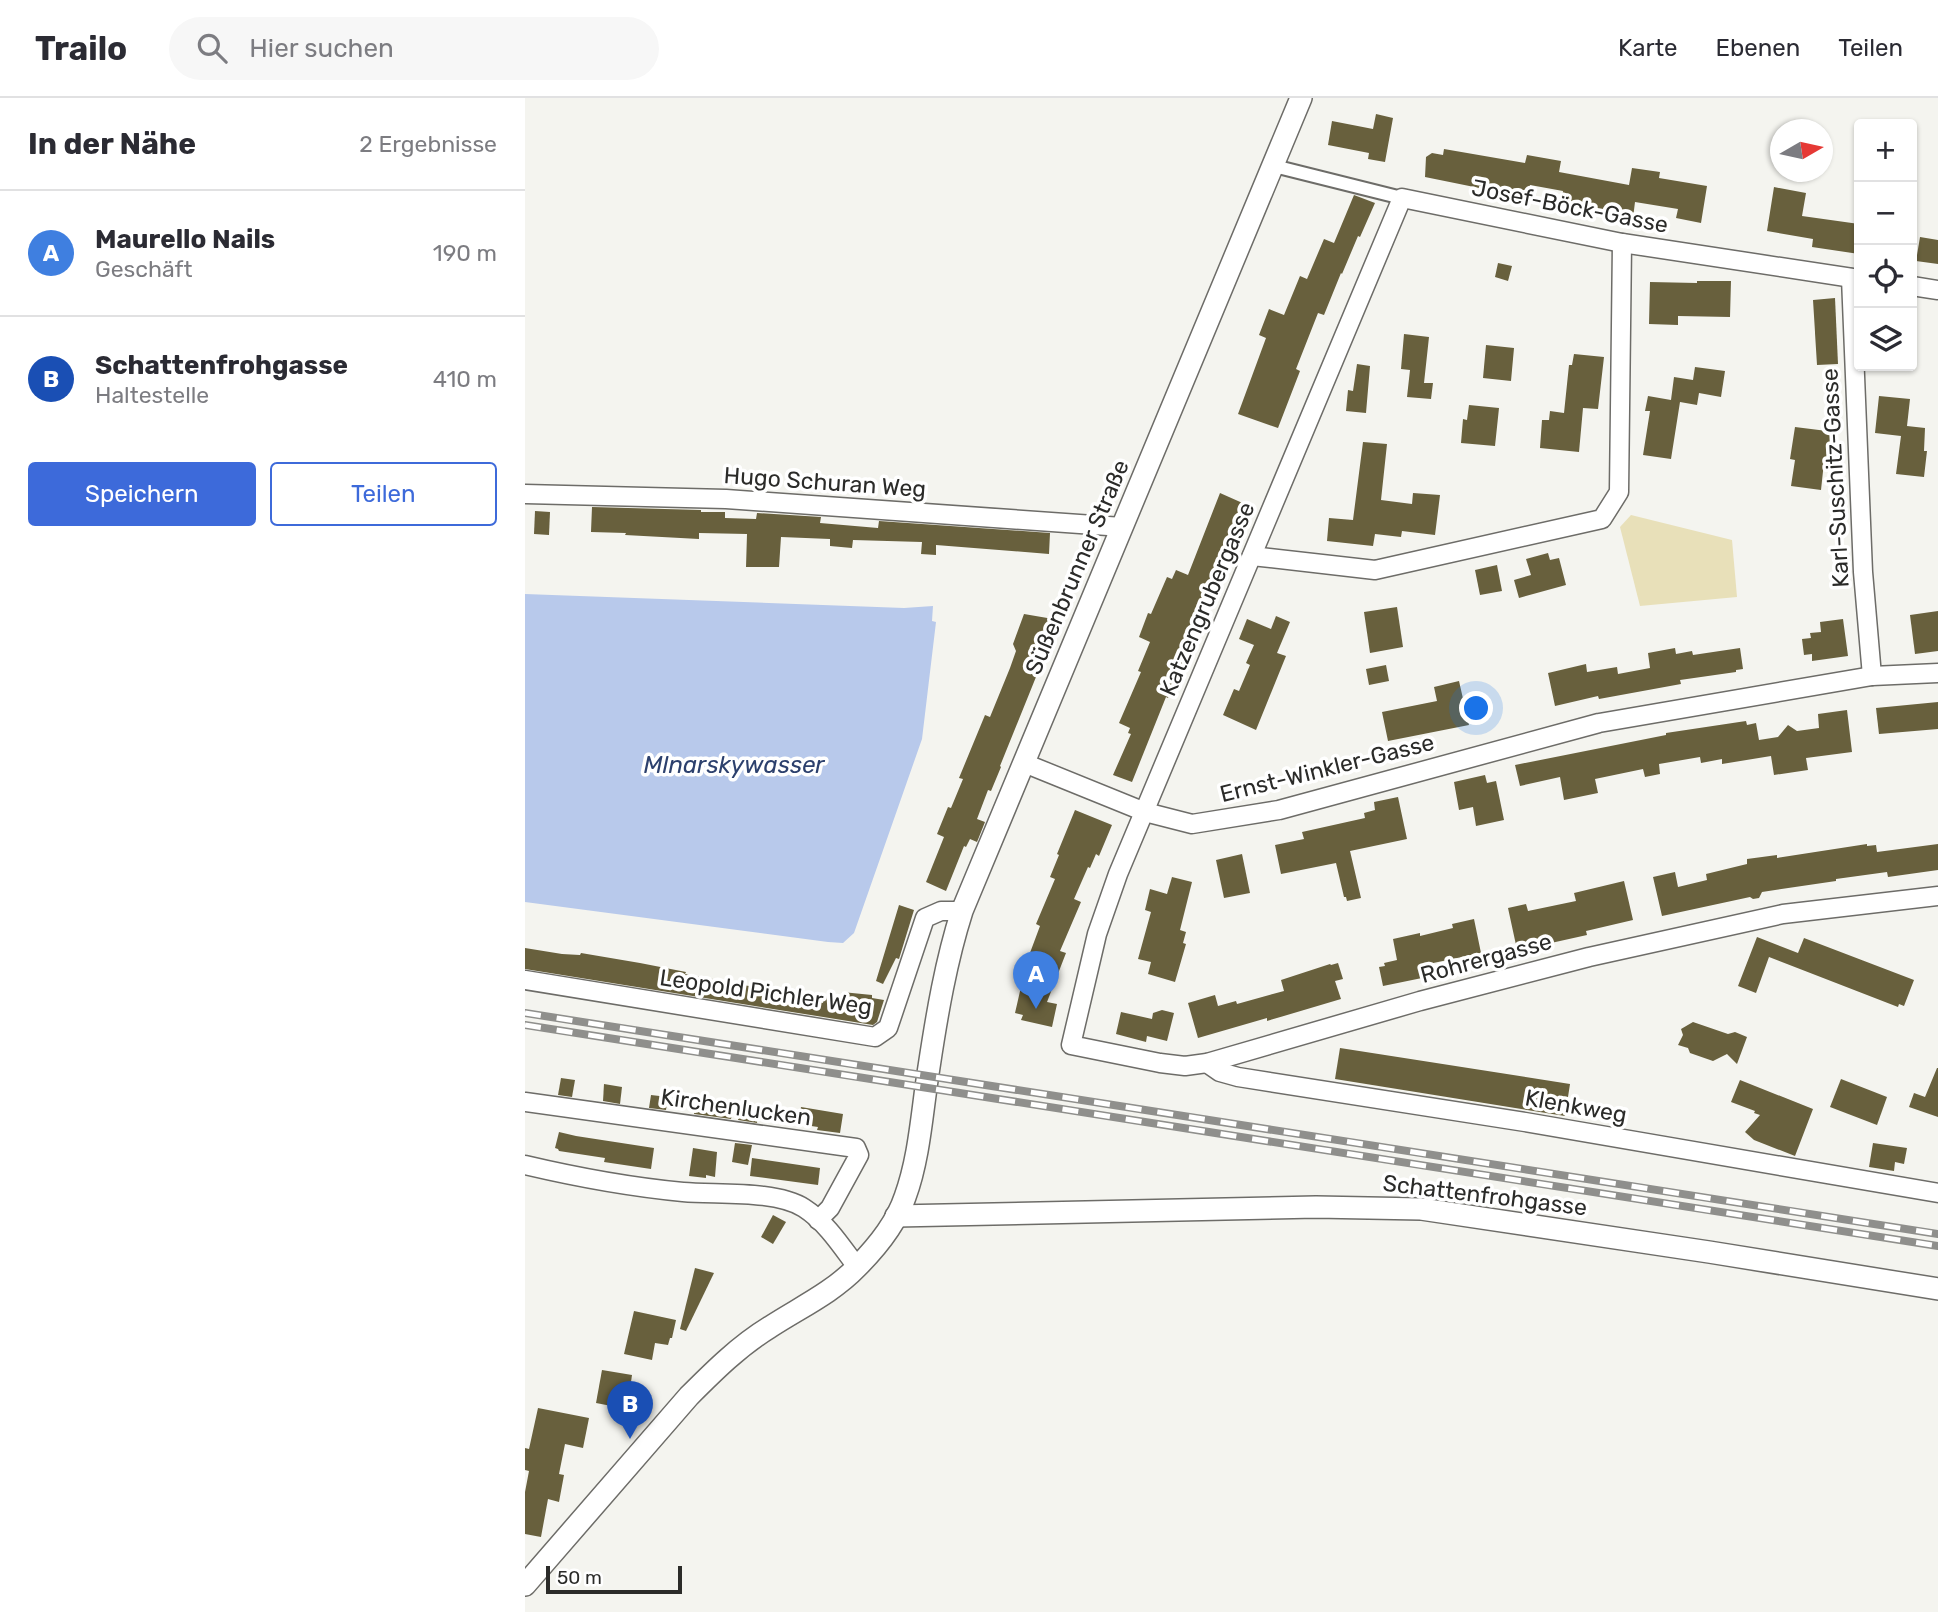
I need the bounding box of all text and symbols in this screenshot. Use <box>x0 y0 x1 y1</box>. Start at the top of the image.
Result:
search box <box>169 17 659 80</box>
text: Trailo <box>35 29 127 68</box>
icon: search <box>193 29 231 67</box>
text: Hier suchen <box>249 33 394 64</box>
text: Karte <box>1618 34 1678 62</box>
text: Ebenen <box>1716 34 1800 62</box>
text: Teilen <box>1838 34 1903 62</box>
north arrow <box>1770 119 1833 182</box>
map controls <box>1854 119 1917 371</box>
button: + <box>1854 119 1917 182</box>
text: In der Nähe <box>28 126 196 162</box>
text: 2 Ergebnisse <box>359 130 497 158</box>
street label: Josef-Böck-Gasse <box>1469 173 1671 239</box>
button: − <box>1854 182 1917 245</box>
text: Maurello Nails <box>95 224 275 255</box>
text: A <box>43 239 59 267</box>
text: 190 m <box>433 239 497 267</box>
button: locate <box>1854 245 1917 308</box>
text: Geschäft <box>95 255 192 283</box>
button: layers <box>1854 308 1917 371</box>
text: Schattenfrohgasse <box>95 350 348 381</box>
text: B <box>43 365 59 393</box>
text: 410 m <box>433 365 497 393</box>
street label: Karl-Suschitz-Gasse <box>1815 368 1855 588</box>
text: Haltestelle <box>95 381 209 409</box>
street label: Süßenbrunner Straße <box>1019 455 1135 679</box>
street label: Hugo Schuran Weg <box>723 461 927 503</box>
button: Speichern <box>28 462 256 526</box>
button: Teilen <box>270 462 497 526</box>
street label: Katzengrubergasse <box>1154 498 1260 700</box>
your location <box>1459 691 1493 725</box>
street label: Ernst-Winkler-Gasse <box>1217 728 1437 808</box>
water label: Mlnarskywasser <box>643 751 825 779</box>
street label: Rohrergasse <box>1417 927 1555 989</box>
pin: A <box>1013 951 1059 1009</box>
street label: Leopold Pichler Weg <box>658 963 874 1021</box>
street label: Kirchenlucken <box>659 1083 813 1131</box>
street label: Klenkweg <box>1523 1083 1629 1129</box>
street label: Schattenfrohgasse <box>1381 1169 1589 1221</box>
pin: B <box>607 1381 653 1439</box>
scale bar <box>546 1563 683 1595</box>
text: 50 m <box>557 1566 602 1589</box>

